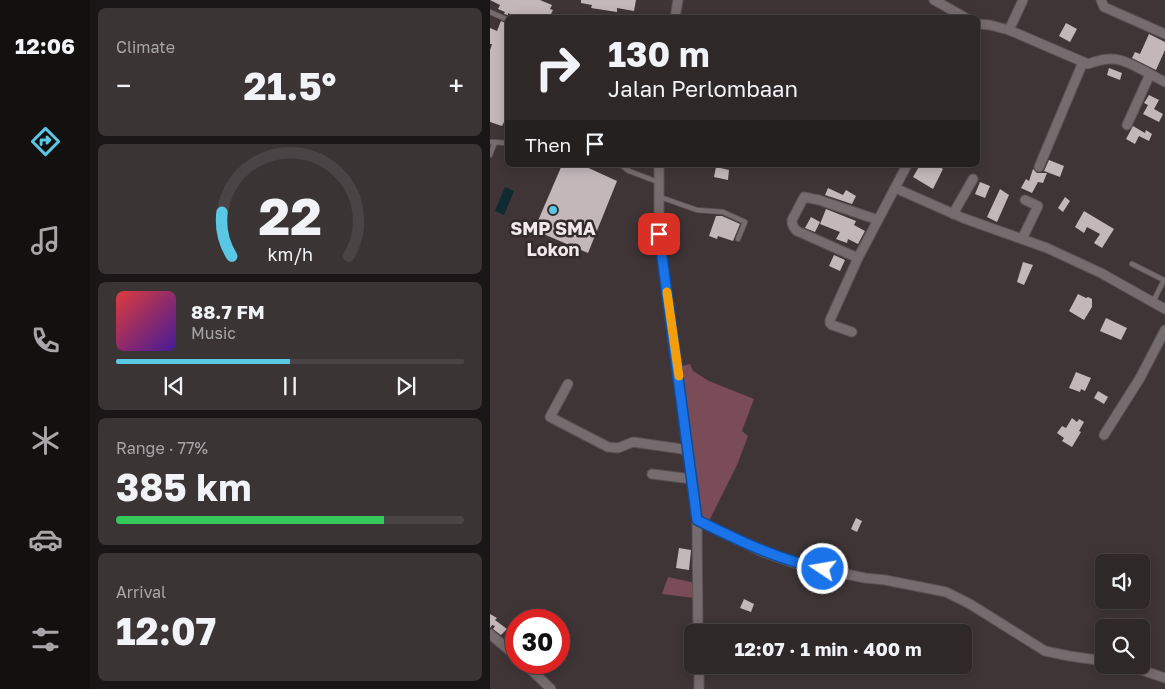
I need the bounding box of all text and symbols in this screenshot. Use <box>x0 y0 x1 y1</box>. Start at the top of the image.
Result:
text: 12:06 <box>15 32 75 59</box>
text: 130 m <box>608 33 710 75</box>
icon: right <box>525 35 590 100</box>
text: Climate <box>116 37 175 57</box>
text: 21.5° <box>244 63 336 108</box>
text: − <box>116 69 131 102</box>
text: + <box>449 69 464 102</box>
text: Jalan Perlombaan <box>608 75 798 102</box>
icon: directions <box>28 124 63 159</box>
icon: arrive <box>581 130 609 158</box>
text: Then <box>525 133 571 156</box>
text: 22 <box>258 184 322 246</box>
marker: SMP SMA Lokon <box>547 204 559 216</box>
pin <box>638 213 680 255</box>
place label: SMP SMA Lokon <box>510 217 596 260</box>
icon: arrive <box>645 220 673 248</box>
icon: music <box>28 223 63 258</box>
text: km/h <box>267 243 313 265</box>
text: 88.7 FM <box>191 300 265 323</box>
icon: phone <box>28 323 63 358</box>
text: Music <box>191 323 236 343</box>
icon: previous <box>160 372 188 400</box>
icon: pause <box>276 372 304 400</box>
icon: next <box>392 372 420 400</box>
icon: climate <box>28 423 63 458</box>
text: Range · 77% <box>116 438 208 458</box>
text: 385 km <box>116 464 251 509</box>
icon: car <box>28 522 63 557</box>
position arrow <box>796 542 848 594</box>
map controls <box>1095 554 1150 674</box>
button: sound <box>1095 554 1150 609</box>
text: Arrival <box>116 582 166 602</box>
text: 12:07 <box>116 608 216 653</box>
speed limit sign: 30 <box>505 609 570 674</box>
button: search <box>1095 619 1150 674</box>
icon: filters <box>28 622 63 657</box>
text: 12:07 · 1 min · 400 m <box>734 637 922 660</box>

